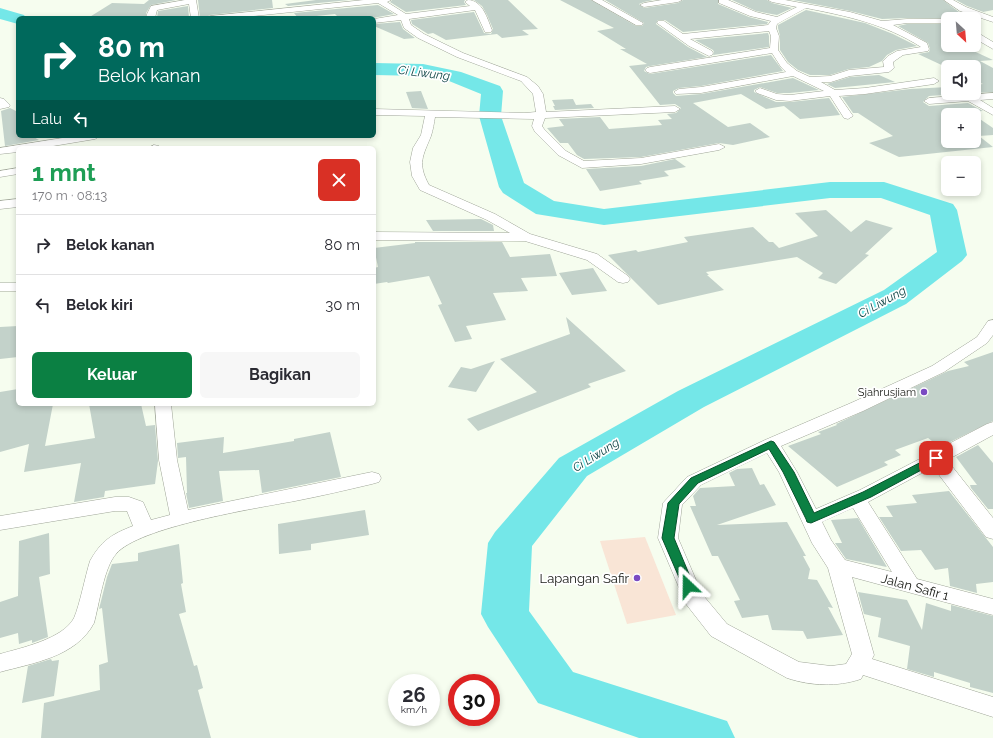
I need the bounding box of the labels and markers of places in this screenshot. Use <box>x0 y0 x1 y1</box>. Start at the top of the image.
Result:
place label: Sjahrusjiam <box>858 386 916 399</box>
marker: Sjahrusjiam <box>919 387 929 397</box>
pin <box>919 441 953 475</box>
place label: Lapangan Safir <box>540 571 629 586</box>
marker: Lapangan Safir <box>632 573 642 583</box>

